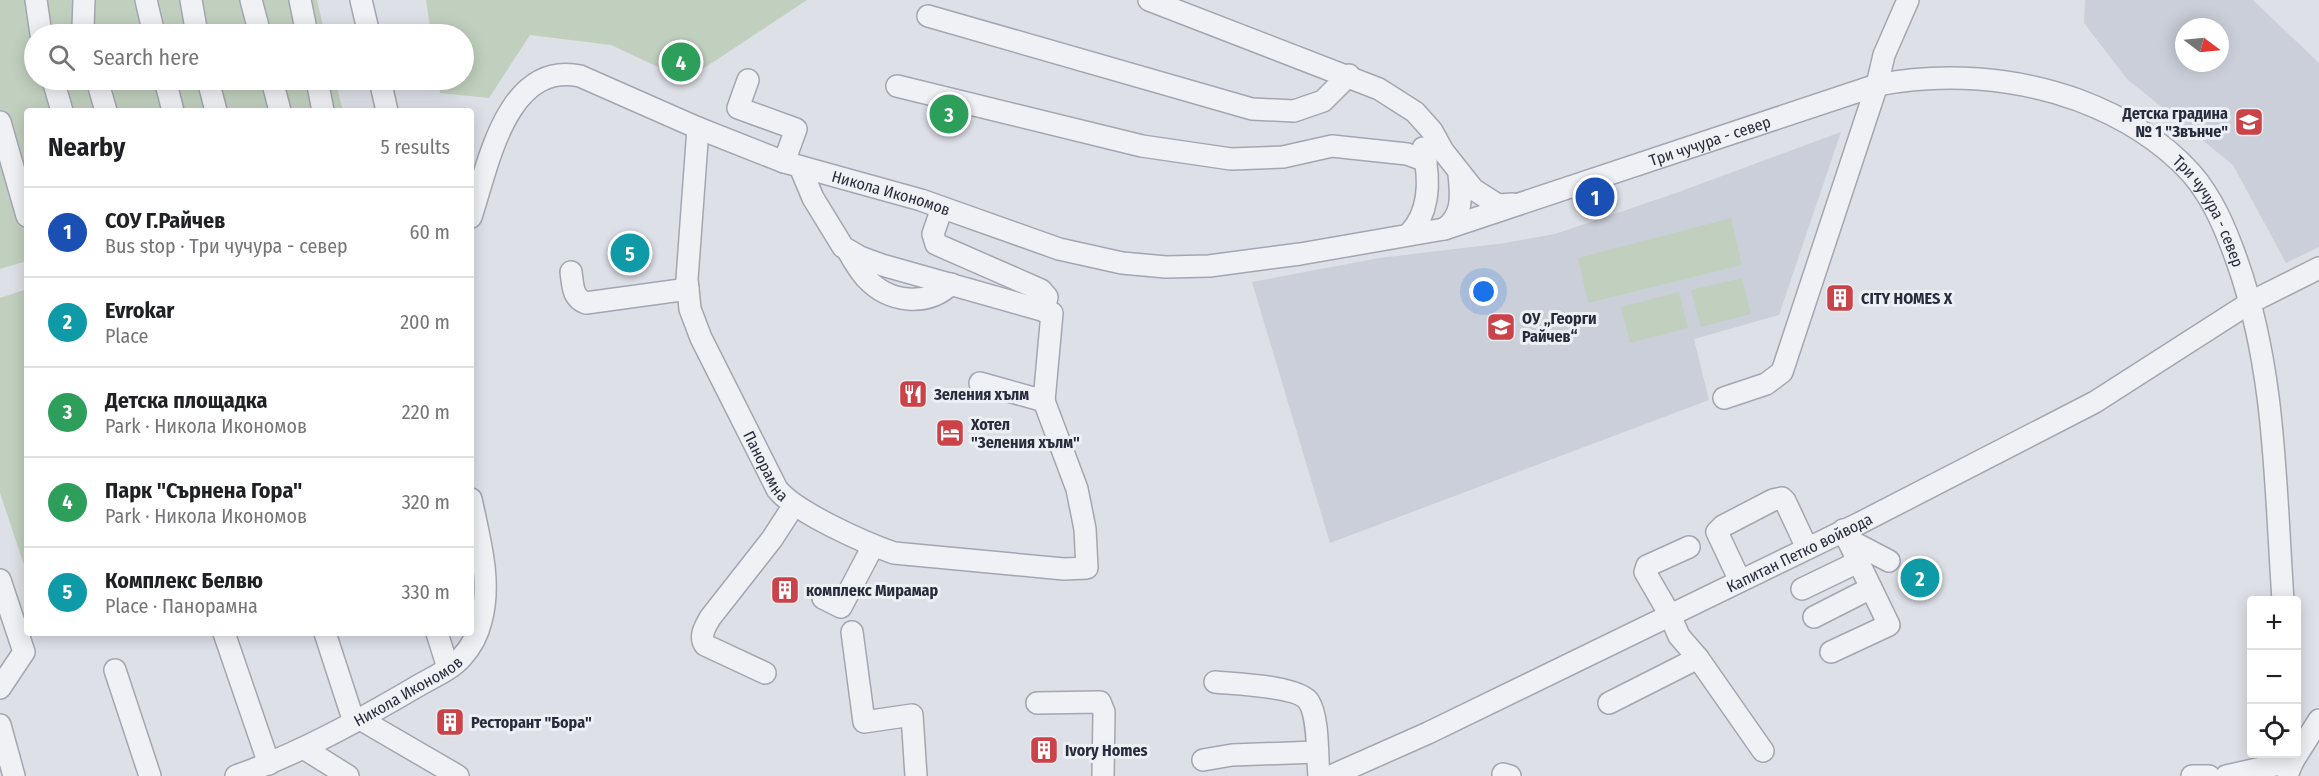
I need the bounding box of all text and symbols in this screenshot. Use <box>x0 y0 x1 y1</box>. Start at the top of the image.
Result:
north arrow <box>2175 18 2229 72</box>
search box <box>24 24 474 90</box>
pin: 4 <box>662 40 700 84</box>
icon: search <box>45 41 78 74</box>
text: Search here <box>93 44 199 71</box>
pin: 3 <box>930 92 968 136</box>
place label: Детска градина № 1 "Звънче" <box>2122 104 2228 141</box>
school or university icon: Детска градина № 1 "Звънче" <box>2233 106 2265 138</box>
street label: Три чучура - север <box>1647 112 1773 170</box>
text: Nearby <box>48 132 125 163</box>
text: 5 results <box>380 135 450 159</box>
street label: Три чучура - север <box>2169 151 2247 270</box>
street label: Никола Икономов <box>830 167 953 220</box>
pin: 1 <box>1576 174 1614 220</box>
text: СОУ Г.Райчев <box>105 207 225 234</box>
text: 1 <box>63 220 72 244</box>
text: 60 m <box>410 220 450 244</box>
pin: 5 <box>610 230 650 276</box>
text: Bus stop · Три чучура - север <box>105 234 348 258</box>
your location <box>1469 277 1498 306</box>
building icon: CITY HOMES X <box>1824 282 1856 314</box>
place label: CITY HOMES X <box>1861 289 1953 308</box>
text: Evrokar <box>105 297 174 324</box>
place label: ОУ „Георги Райчев“ <box>1522 309 1597 346</box>
text: 2 <box>63 310 72 334</box>
text: 200 m <box>400 310 450 334</box>
school or university icon: ОУ „Георги Райчев“ <box>1485 311 1517 343</box>
text: Place <box>105 324 148 348</box>
restaurant icon: Зеления хълм <box>897 378 929 410</box>
place label: Зеления хълм <box>933 385 1029 404</box>
text: Детска площадка <box>105 387 267 414</box>
text: 3 <box>63 400 72 424</box>
text: 220 m <box>402 400 450 424</box>
text: Park · Никола Икономов <box>105 414 307 438</box>
place label: Хотел "Зеления хълм" <box>970 415 1080 452</box>
hotel icon: Хотел "Зеления хълм" <box>934 417 966 449</box>
street label: Панорамна <box>739 428 792 505</box>
text: Парк "Сърнена Гора" <box>105 477 302 504</box>
text: 4 <box>62 490 73 514</box>
text: 320 m <box>402 490 450 514</box>
text: Park · Никола Икономов <box>105 504 307 528</box>
street label: Капитан Петко войвода <box>1724 509 1876 596</box>
pin: 2 <box>1900 556 1940 600</box>
text: Комплекс Белвю <box>105 567 263 594</box>
building icon: комплекс Мирамар <box>769 574 801 606</box>
text: 5 <box>63 580 72 604</box>
text: 330 m <box>401 580 450 604</box>
place label: комплекс Мирамар <box>806 581 938 600</box>
text: Place · Панорамна <box>105 594 258 618</box>
map controls <box>2247 596 2301 758</box>
button: + <box>2247 596 2301 650</box>
button: − <box>2247 650 2301 704</box>
street label: Никола Икономов <box>351 653 467 730</box>
button: locate <box>2247 704 2301 758</box>
building icon: Ресторант "Бора" <box>434 706 466 738</box>
place label: Ресторант "Бора" <box>471 713 592 732</box>
building icon: Ivory Homes <box>1028 734 1060 766</box>
place label: Ivory Homes <box>1065 741 1148 760</box>

